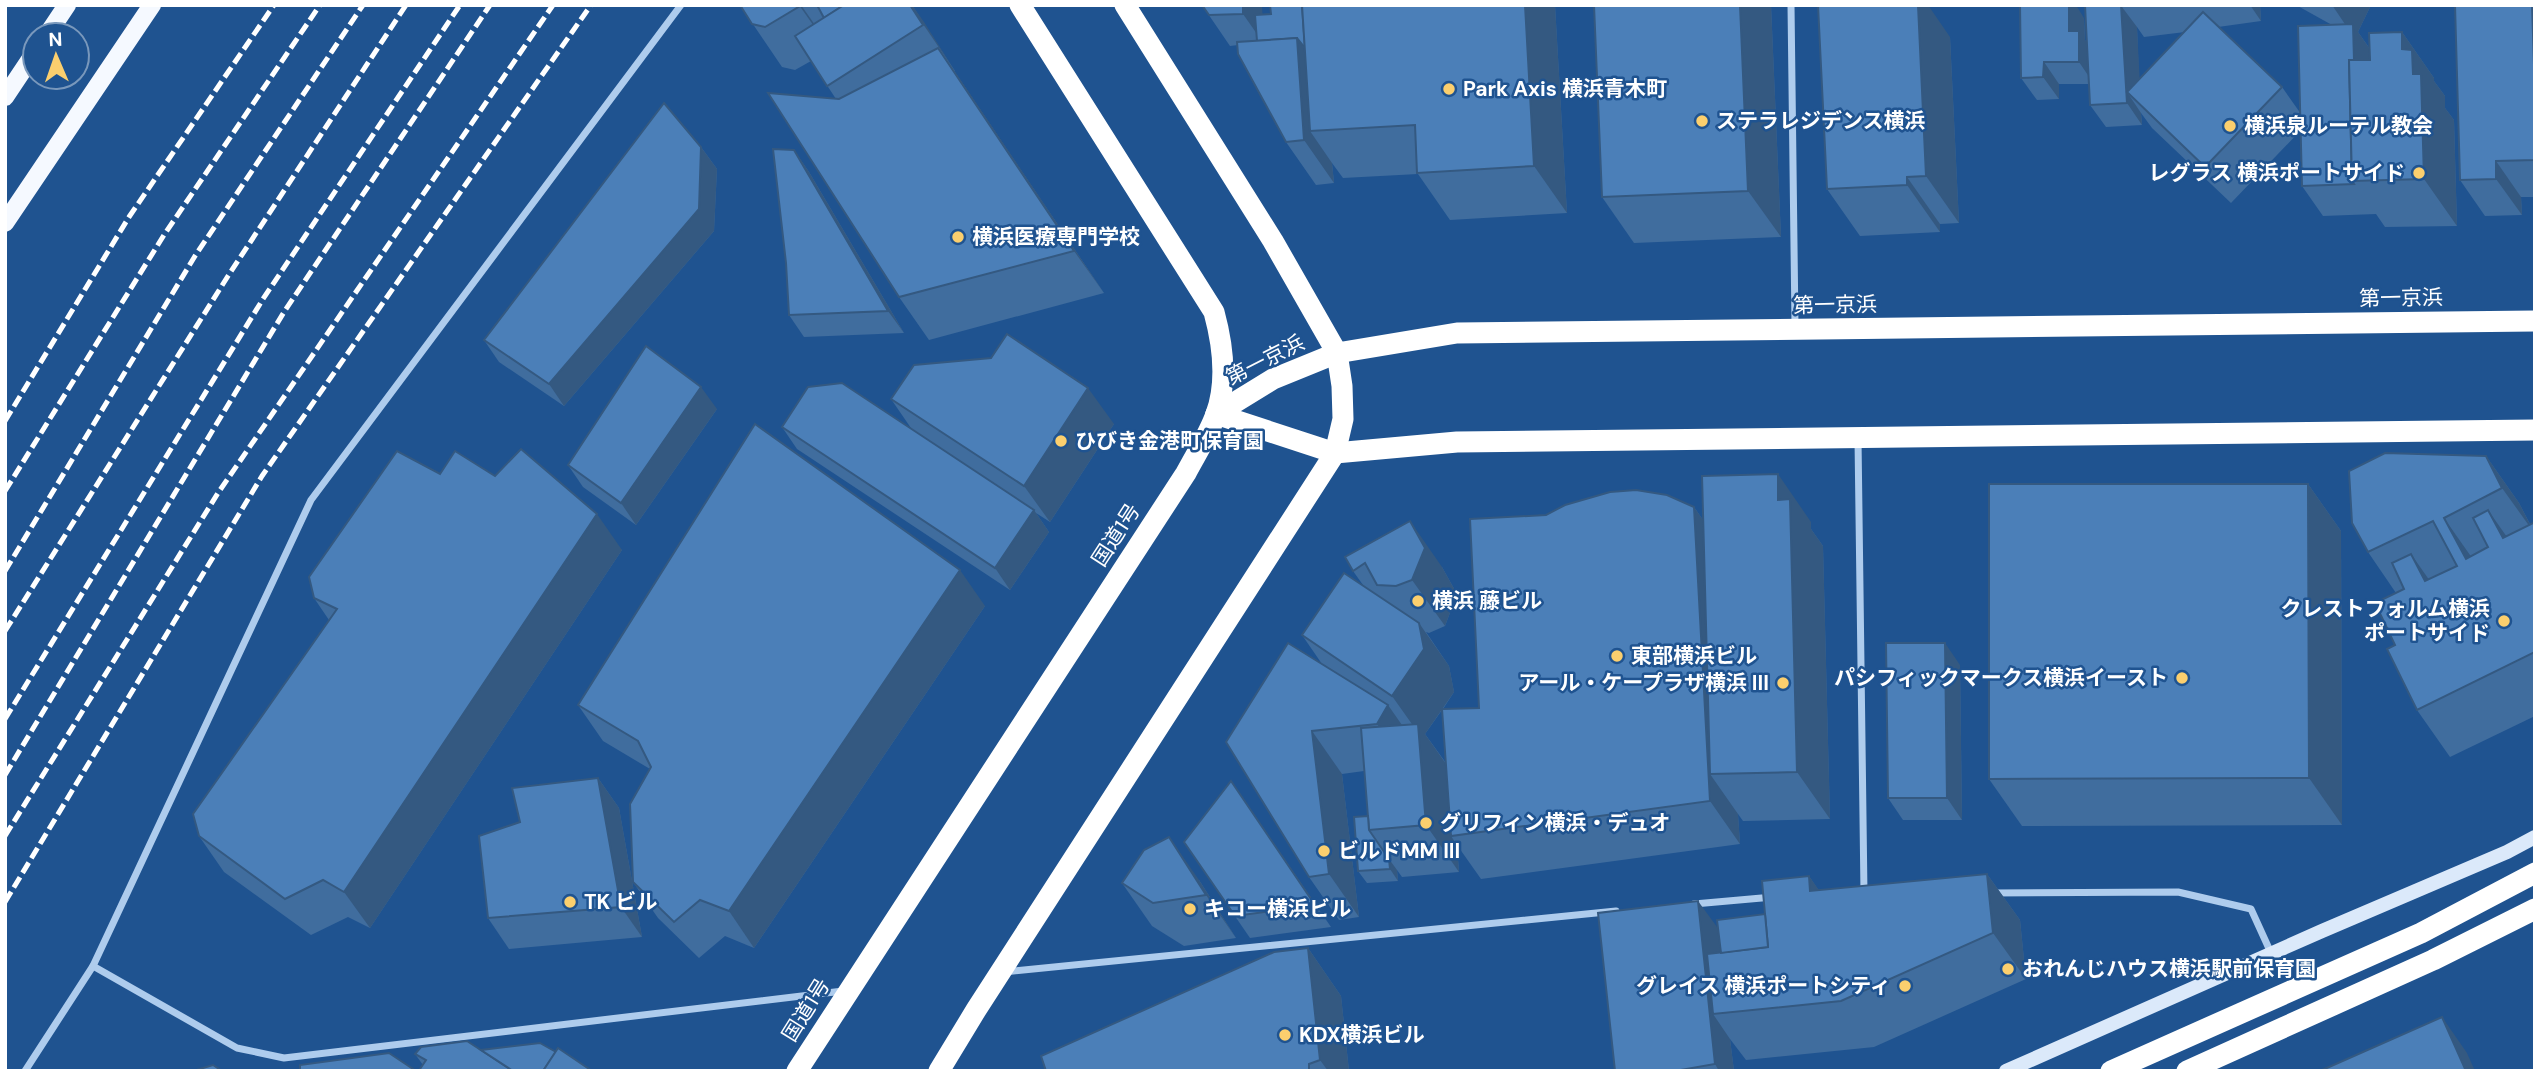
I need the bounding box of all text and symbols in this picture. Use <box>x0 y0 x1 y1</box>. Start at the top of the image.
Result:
north arrow <box>21 21 91 91</box>
text: N <box>48 27 63 52</box>
place label: Park Axis 横浜青木町 <box>1463 75 1667 103</box>
marker: Park Axis 横浜青木町 <box>1441 81 1457 97</box>
place label: ステラレジデンス横浜 <box>1716 107 1926 135</box>
place label: 横浜泉ルーテル教会 <box>2244 112 2433 140</box>
marker: ステラレジデンス横浜 <box>1694 113 1710 129</box>
marker: 横浜泉ルーテル教会 <box>2222 118 2238 134</box>
place label: レグラス 横浜ポートサイド <box>2148 159 2405 187</box>
marker: レグラス 横浜ポートサイド <box>2411 165 2427 181</box>
place label: 横浜医療専門学校 <box>972 223 1140 251</box>
marker: 横浜医療専門学校 <box>950 229 966 245</box>
street label: 第一京浜 <box>2359 283 2443 313</box>
street label: 第一京浜 <box>1793 290 1877 320</box>
street label: 第一京浜 <box>1221 328 1309 392</box>
place label: ひびき金港町保育園 <box>1075 427 1264 455</box>
marker: ひびき金港町保育園 <box>1053 433 1069 449</box>
street label: 国道1号 <box>1085 498 1147 572</box>
place label: 横浜 藤ビル <box>1432 587 1542 615</box>
marker: 横浜 藤ビル <box>1410 593 1426 609</box>
place label: クレストフォルム横浜 ポートサイド <box>2280 595 2490 647</box>
marker: クレストフォルム横浜 ポートサイド <box>2496 613 2512 629</box>
place label: 東部横浜ビル <box>1631 642 1757 670</box>
marker: 東部横浜ビル <box>1609 648 1625 664</box>
place label: パシフィックマークス横浜イースト <box>1834 664 2168 692</box>
place label: アール・ケープラザ横浜 III <box>1518 669 1769 697</box>
marker: パシフィックマークス横浜イースト <box>2174 670 2190 686</box>
marker: アール・ケープラザ横浜 III <box>1775 675 1791 691</box>
place label: グリフィン横浜・デュオ <box>1440 809 1671 837</box>
marker: グリフィン横浜・デュオ <box>1418 815 1434 831</box>
place label: ビルドMM III <box>1338 837 1460 865</box>
marker: ビルドMM III <box>1316 843 1332 859</box>
place label: TK ビル <box>584 888 657 916</box>
marker: TK ビル <box>562 894 578 910</box>
place label: キコー横浜ビル <box>1204 895 1351 923</box>
marker: キコー横浜ビル <box>1182 901 1198 917</box>
place label: おれんじハウス横浜駅前保育園 <box>2022 955 2316 983</box>
marker: おれんじハウス横浜駅前保育園 <box>2000 961 2016 977</box>
place label: グレイス 横浜ポートシティ <box>1636 972 1891 1000</box>
street label: 国道1号 <box>776 973 836 1047</box>
marker: グレイス 横浜ポートシティ <box>1897 978 1913 994</box>
place label: KDX横浜ビル <box>1299 1021 1425 1049</box>
marker: KDX横浜ビル <box>1277 1027 1293 1043</box>

